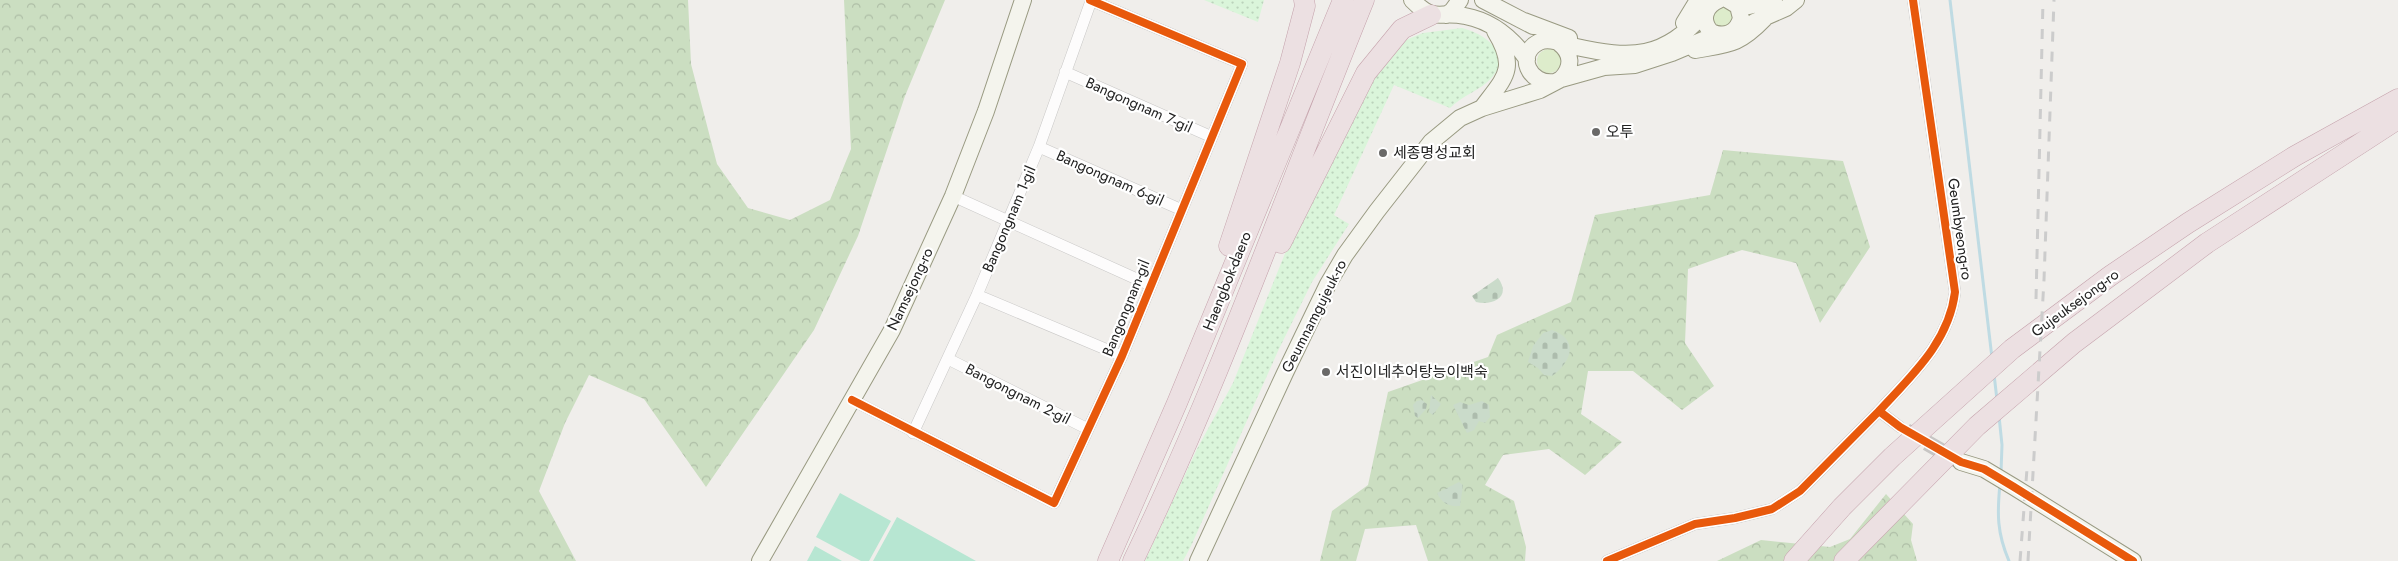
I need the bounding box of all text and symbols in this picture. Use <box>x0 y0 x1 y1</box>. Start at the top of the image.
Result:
street label: Bangongnam 7-gil <box>1082 72 1196 138</box>
place label: 오투 <box>1606 121 1634 143</box>
marker: 오투 <box>1590 126 1602 138</box>
place label: 세종명성교회 <box>1393 142 1476 164</box>
street label: Bangongnam 6-gil <box>1053 144 1167 212</box>
marker: 세종명성교회 <box>1377 147 1389 159</box>
street label: Bangongnam 1-gil <box>977 162 1041 276</box>
street label: Geumbyeong-ro <box>1942 177 1978 281</box>
street label: Haengbok-daero <box>1197 228 1257 334</box>
street label: Namsejong-ro <box>881 244 939 334</box>
street label: Bangongnam-gil <box>1097 256 1155 360</box>
street label: Geumnamgujeuk-ro <box>1276 256 1352 376</box>
street label: Gujeuksejong-ro <box>2027 264 2123 342</box>
street label: Bangongnam 2-gil <box>962 358 1074 430</box>
place label: 서진이네추어탕능이백숙 <box>1336 361 1488 383</box>
marker: 서진이네추어탕능이백숙 <box>1320 366 1332 378</box>

